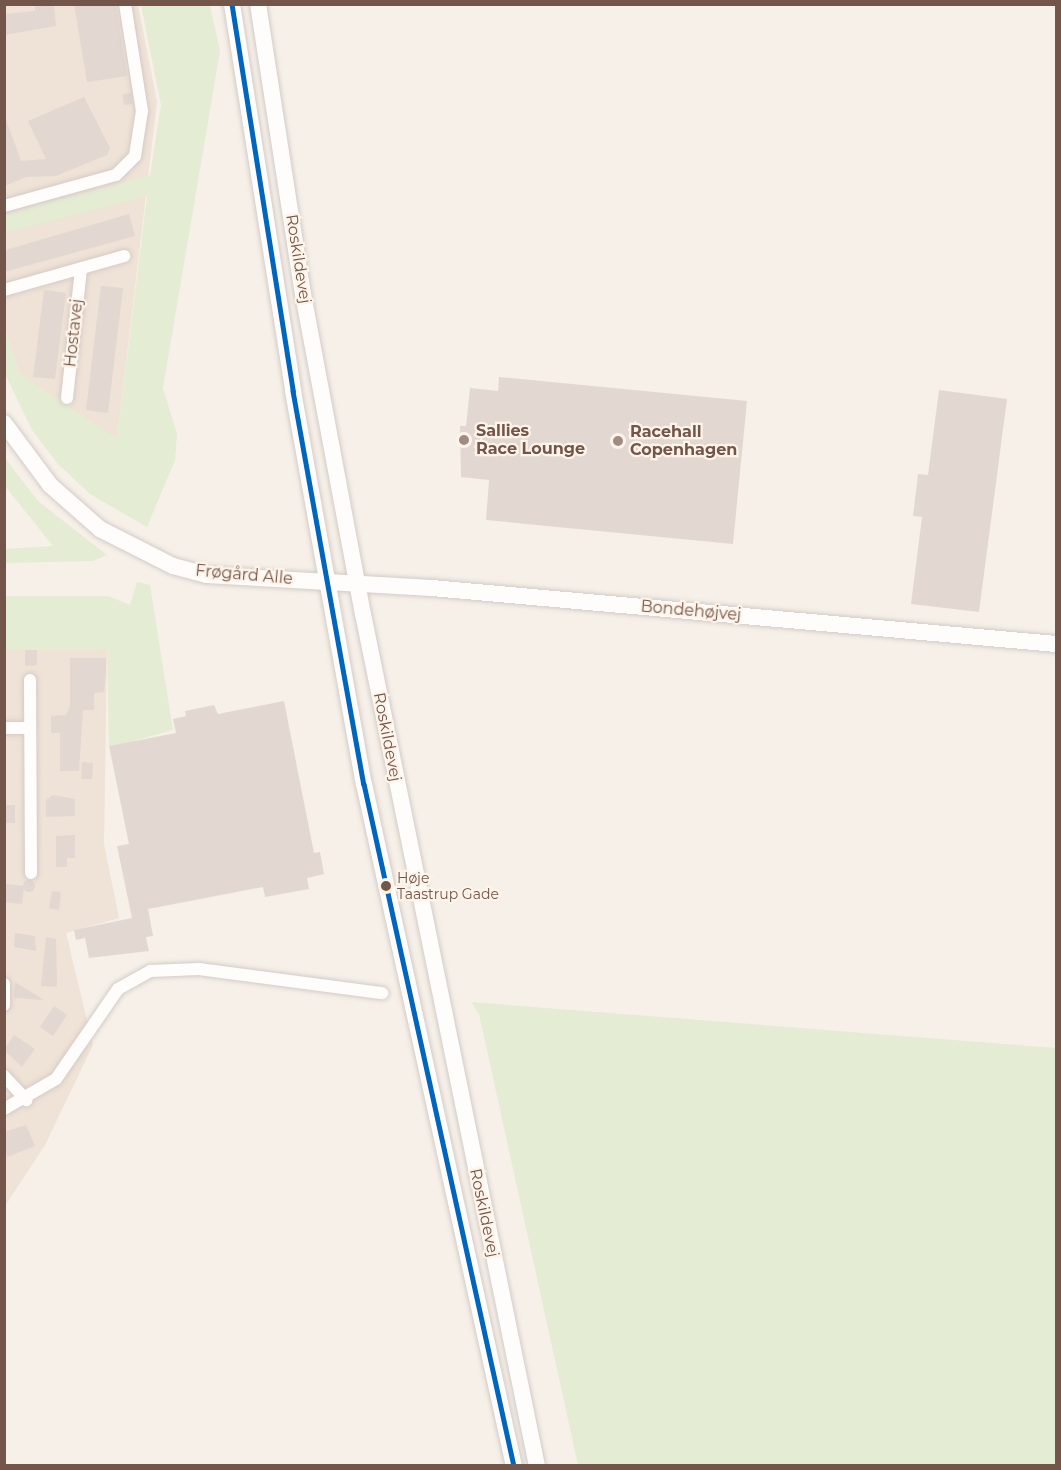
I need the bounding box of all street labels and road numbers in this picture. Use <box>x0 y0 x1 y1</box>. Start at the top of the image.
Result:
street label: Roskildevej <box>281 213 315 305</box>
street label: Hostavej <box>61 298 87 368</box>
street label: Frøgård Alle <box>195 561 293 589</box>
street label: Bondehøjvej <box>640 597 742 625</box>
street label: Roskildevej <box>369 691 405 783</box>
street label: Roskildevej <box>465 1167 503 1259</box>

